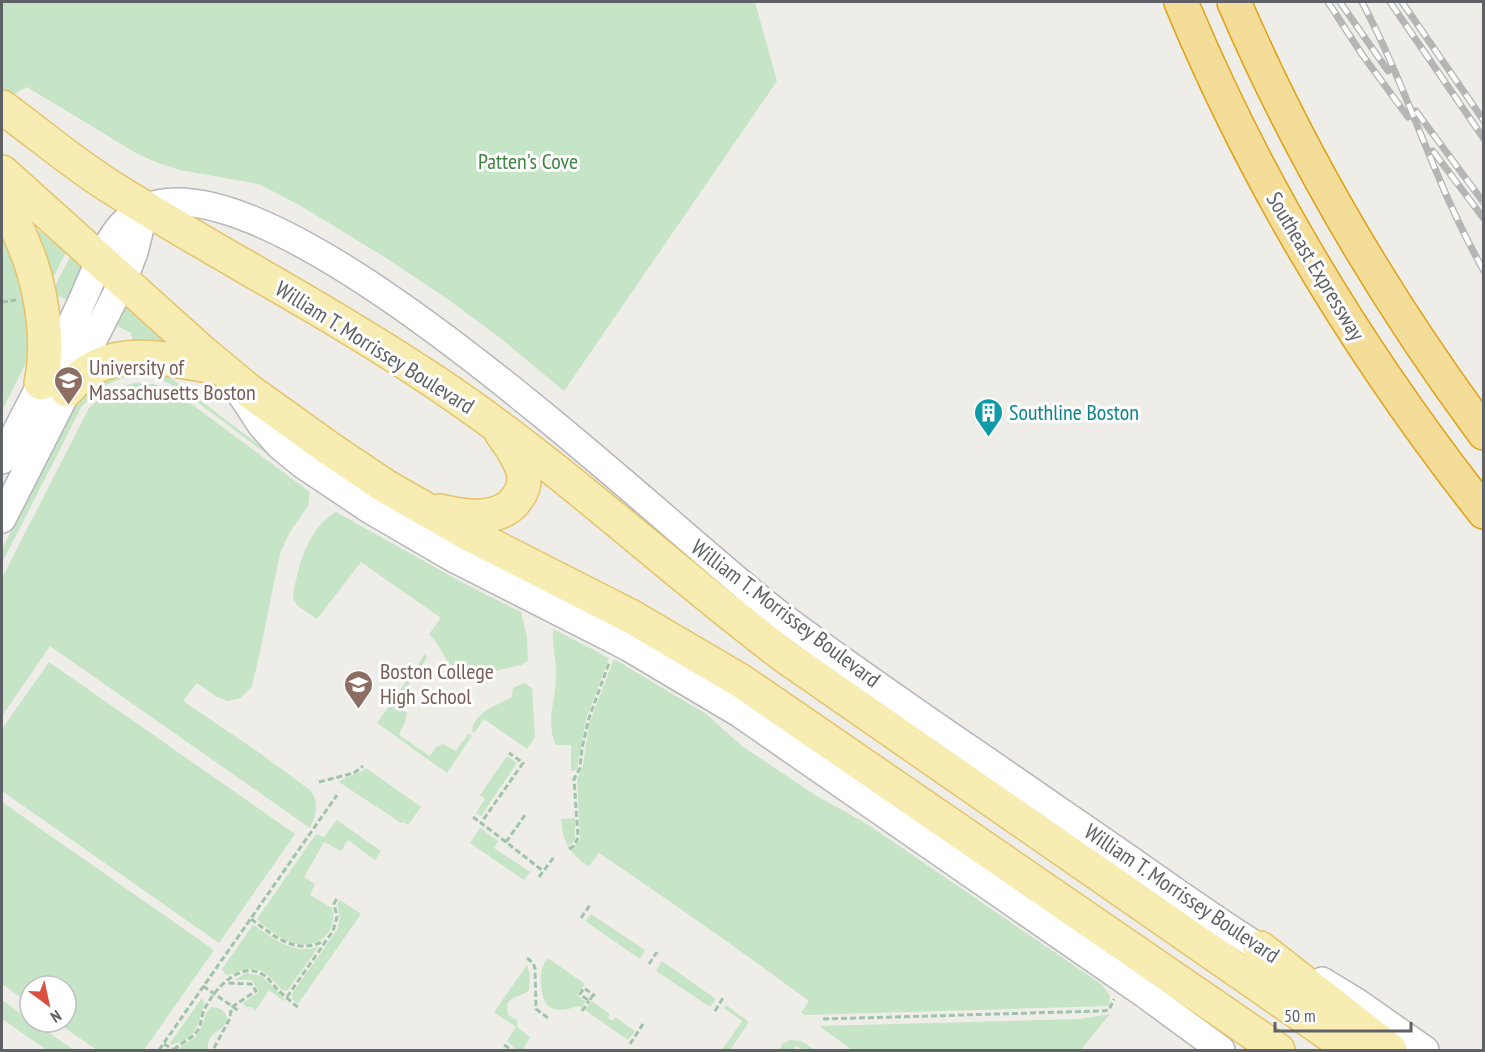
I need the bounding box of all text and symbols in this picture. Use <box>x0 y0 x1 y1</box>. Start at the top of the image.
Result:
park label: Patten's Cove <box>478 147 578 175</box>
street label: Southeast Expressway <box>1261 187 1372 346</box>
street label: William T. Morrissey Boulevard <box>270 274 480 420</box>
place label: University of Massachusetts Boston <box>89 353 256 406</box>
school or university icon: University of Massachusetts Boston <box>52 364 84 406</box>
building icon: Southline Boston <box>972 396 1004 438</box>
place label: Southline Boston <box>1009 398 1139 426</box>
street label: William T. Morrissey Boulevard <box>686 533 886 693</box>
place label: Boston College High School <box>380 657 494 710</box>
school or university icon: Boston College High School <box>343 668 375 710</box>
street label: William T. Morrissey Boulevard <box>1079 817 1285 969</box>
north arrow <box>18 974 78 1034</box>
scale bar <box>1275 995 1412 1033</box>
text: 50 m <box>1284 1004 1316 1027</box>
text: N <box>47 1006 65 1027</box>

